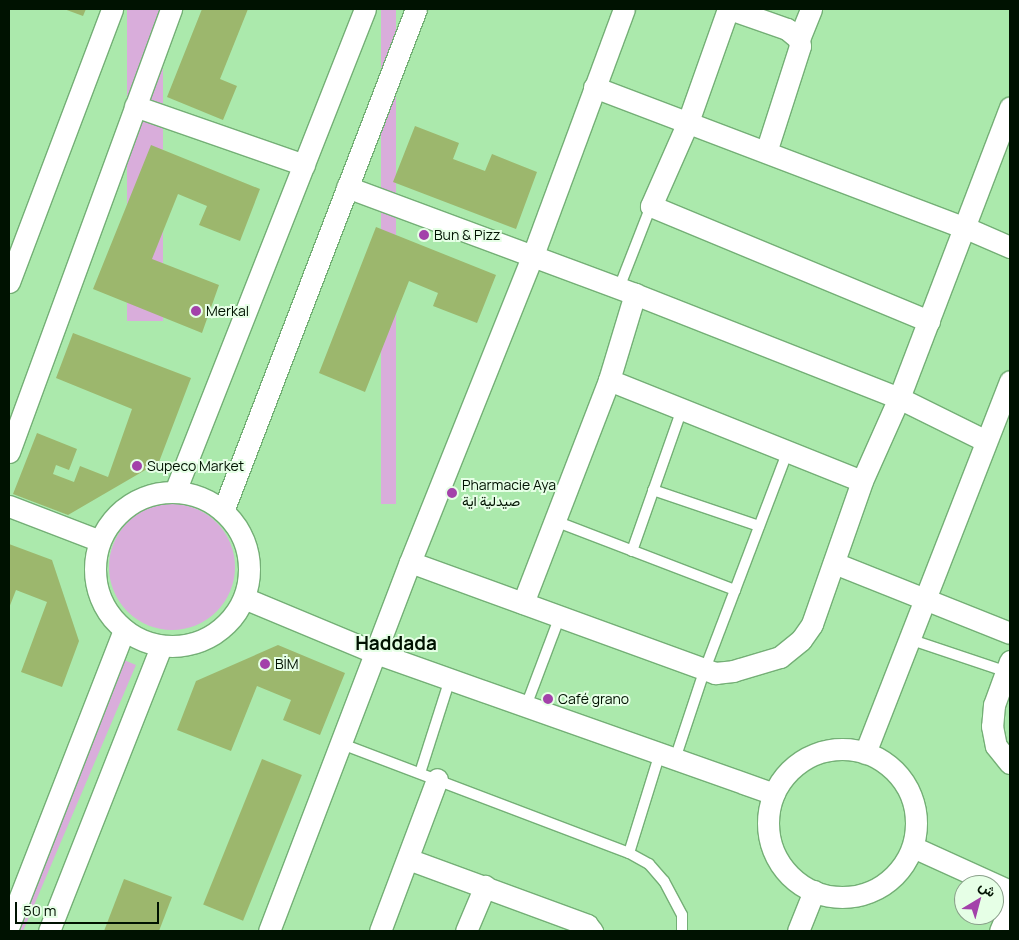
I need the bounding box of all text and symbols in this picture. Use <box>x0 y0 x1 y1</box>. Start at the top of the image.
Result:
place label: Bun & Pizz <box>434 227 500 243</box>
marker: Bun & Pizz <box>418 229 430 241</box>
place label: Merkal <box>206 303 249 319</box>
marker: Merkal <box>190 305 202 317</box>
place label: Supeco Market <box>147 458 244 474</box>
marker: Supeco Market <box>131 460 143 472</box>
place label: Pharmacie Aya صيدلية اية <box>462 477 556 510</box>
marker: Pharmacie Aya صيدلية اية <box>446 487 458 499</box>
district label: Haddada <box>355 633 437 655</box>
place label: BİM <box>275 656 299 672</box>
marker: BİM <box>259 658 271 670</box>
place label: Café grano <box>558 691 629 707</box>
marker: Café grano <box>542 693 554 705</box>
north arrow <box>954 875 1004 925</box>
text: ش <box>975 876 1000 901</box>
scale bar <box>18 892 161 924</box>
text: 50 m <box>23 900 57 921</box>

